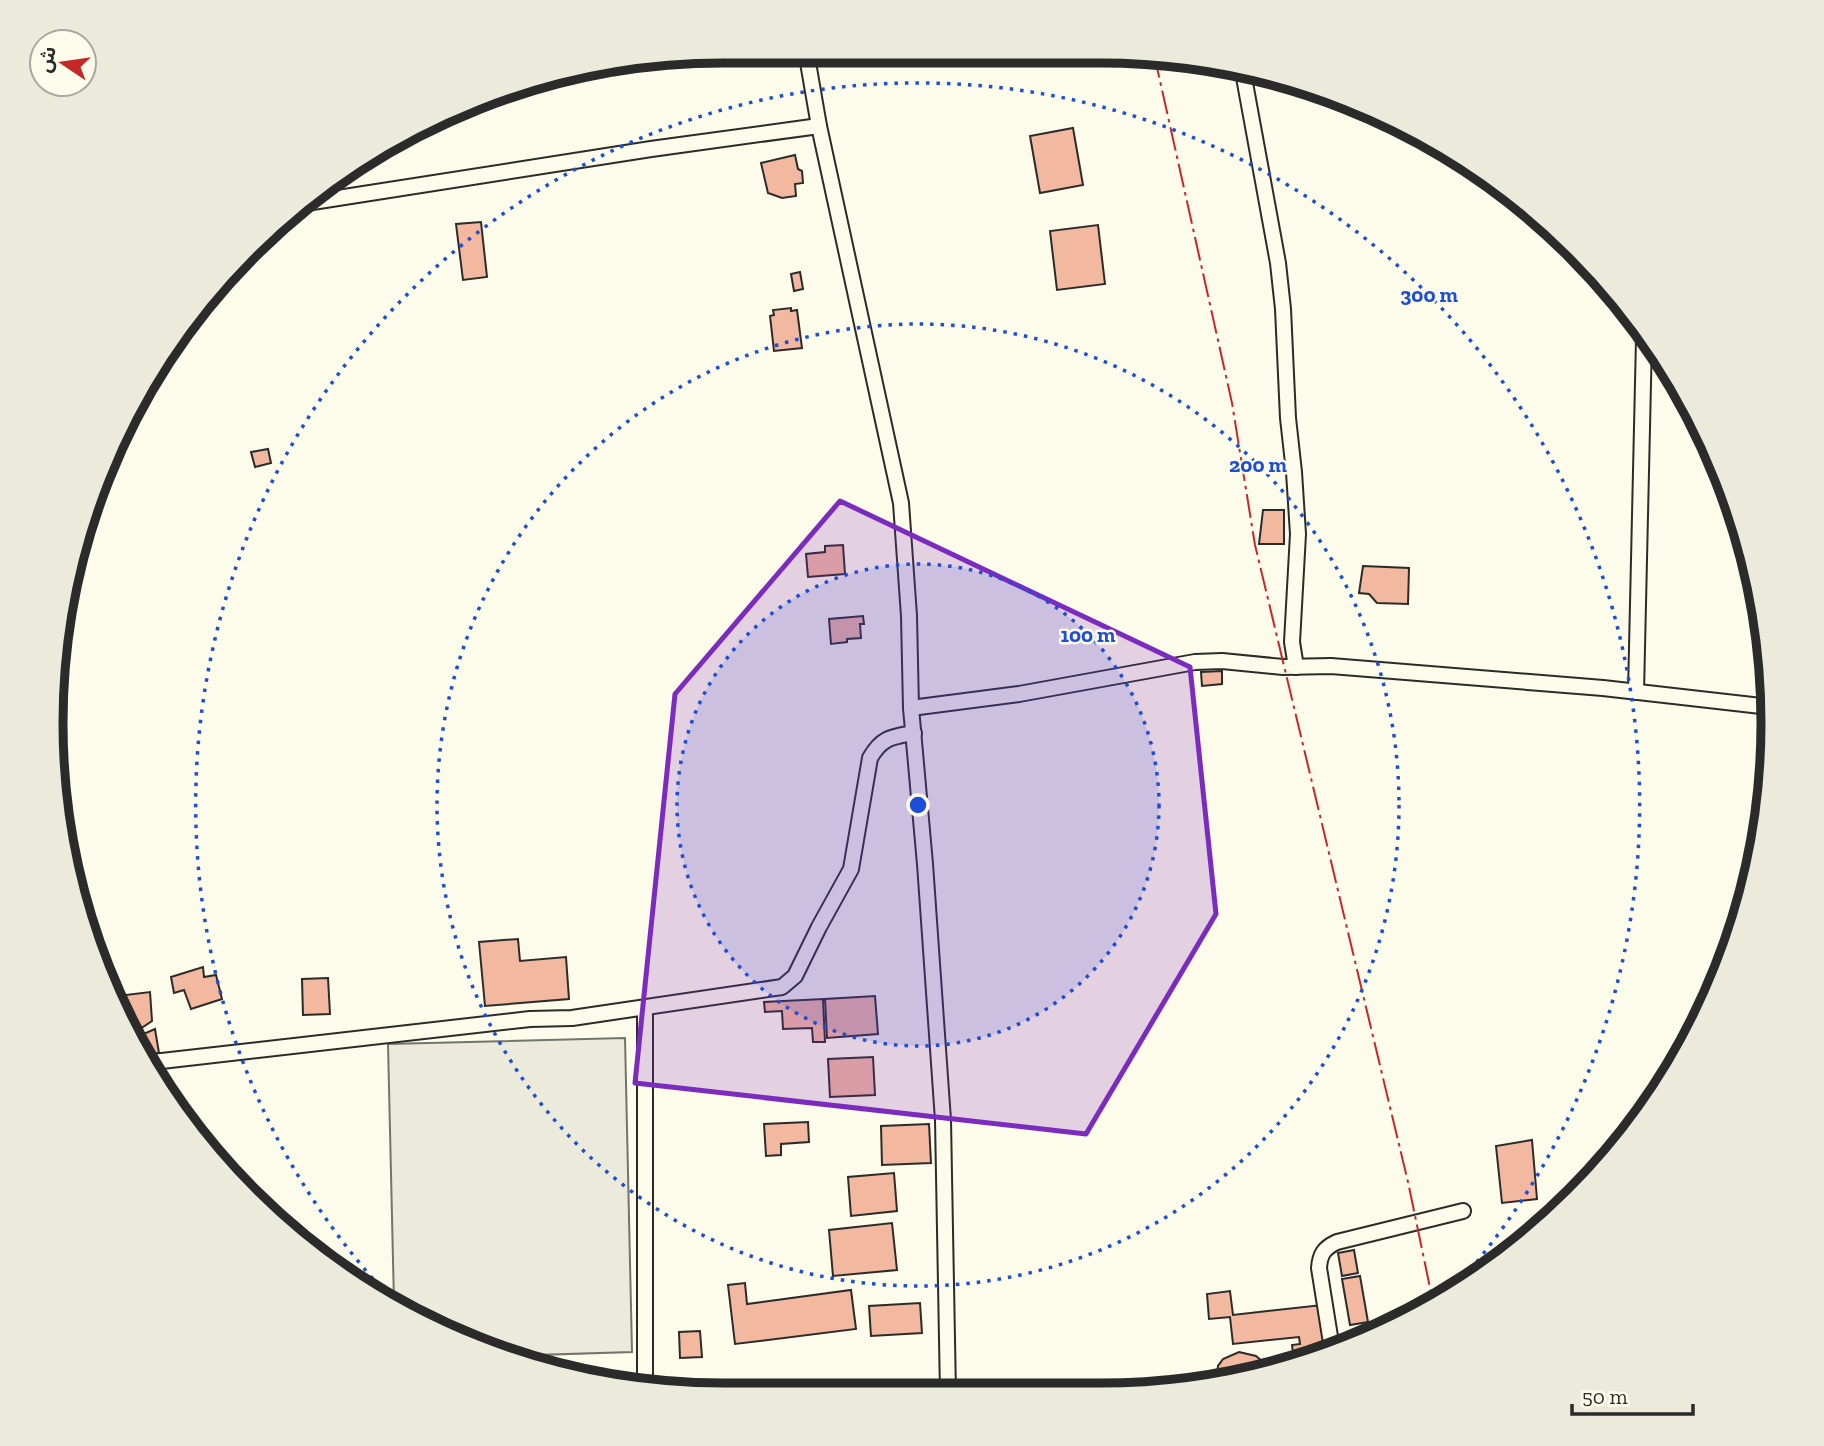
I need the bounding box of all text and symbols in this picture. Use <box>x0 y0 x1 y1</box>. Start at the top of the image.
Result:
north arrow <box>28 28 98 98</box>
text: ش <box>33 44 61 75</box>
text: 300 m <box>1400 282 1458 307</box>
text: 200 m <box>1229 452 1287 477</box>
text: 100 m <box>1061 622 1116 647</box>
centre of rings <box>906 793 930 817</box>
scale bar <box>1572 1372 1693 1416</box>
text: 50 m <box>1582 1384 1628 1409</box>

